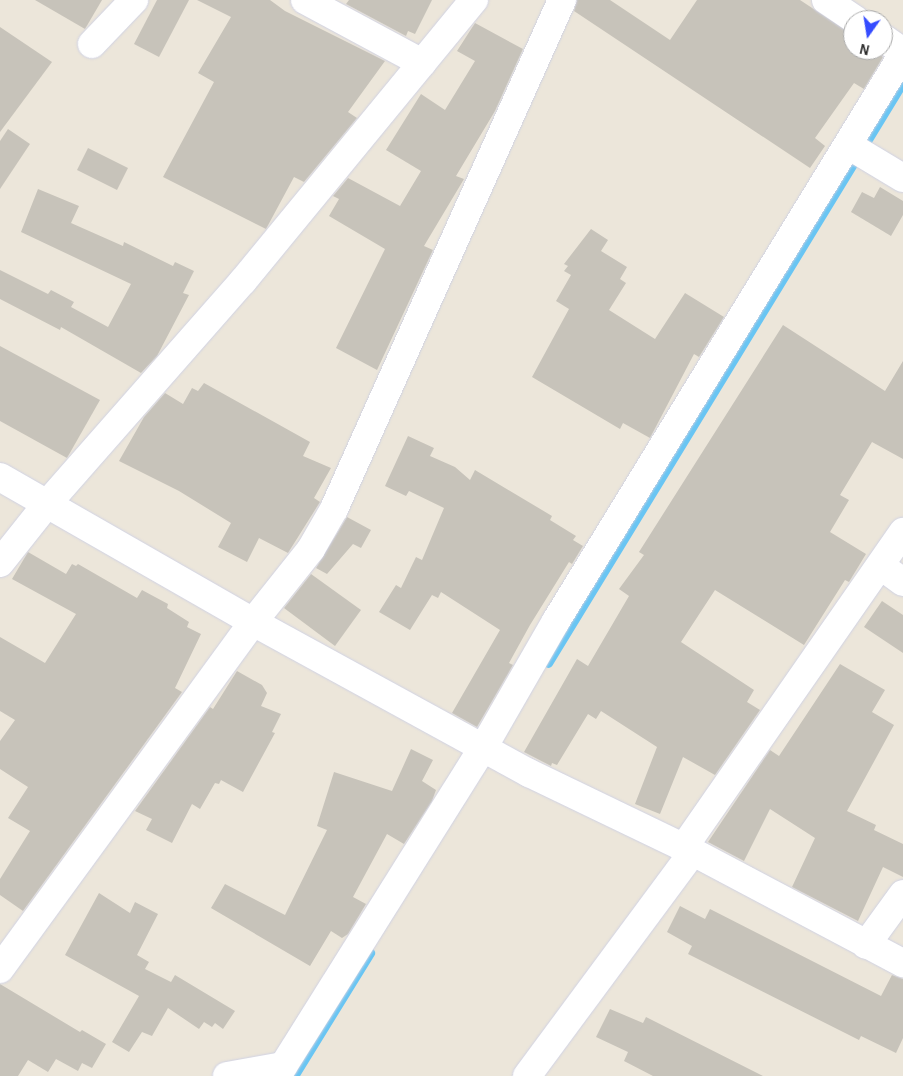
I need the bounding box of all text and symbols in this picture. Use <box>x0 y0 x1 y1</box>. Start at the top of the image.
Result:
north arrow <box>843 10 893 60</box>
text: N <box>859 41 871 57</box>

